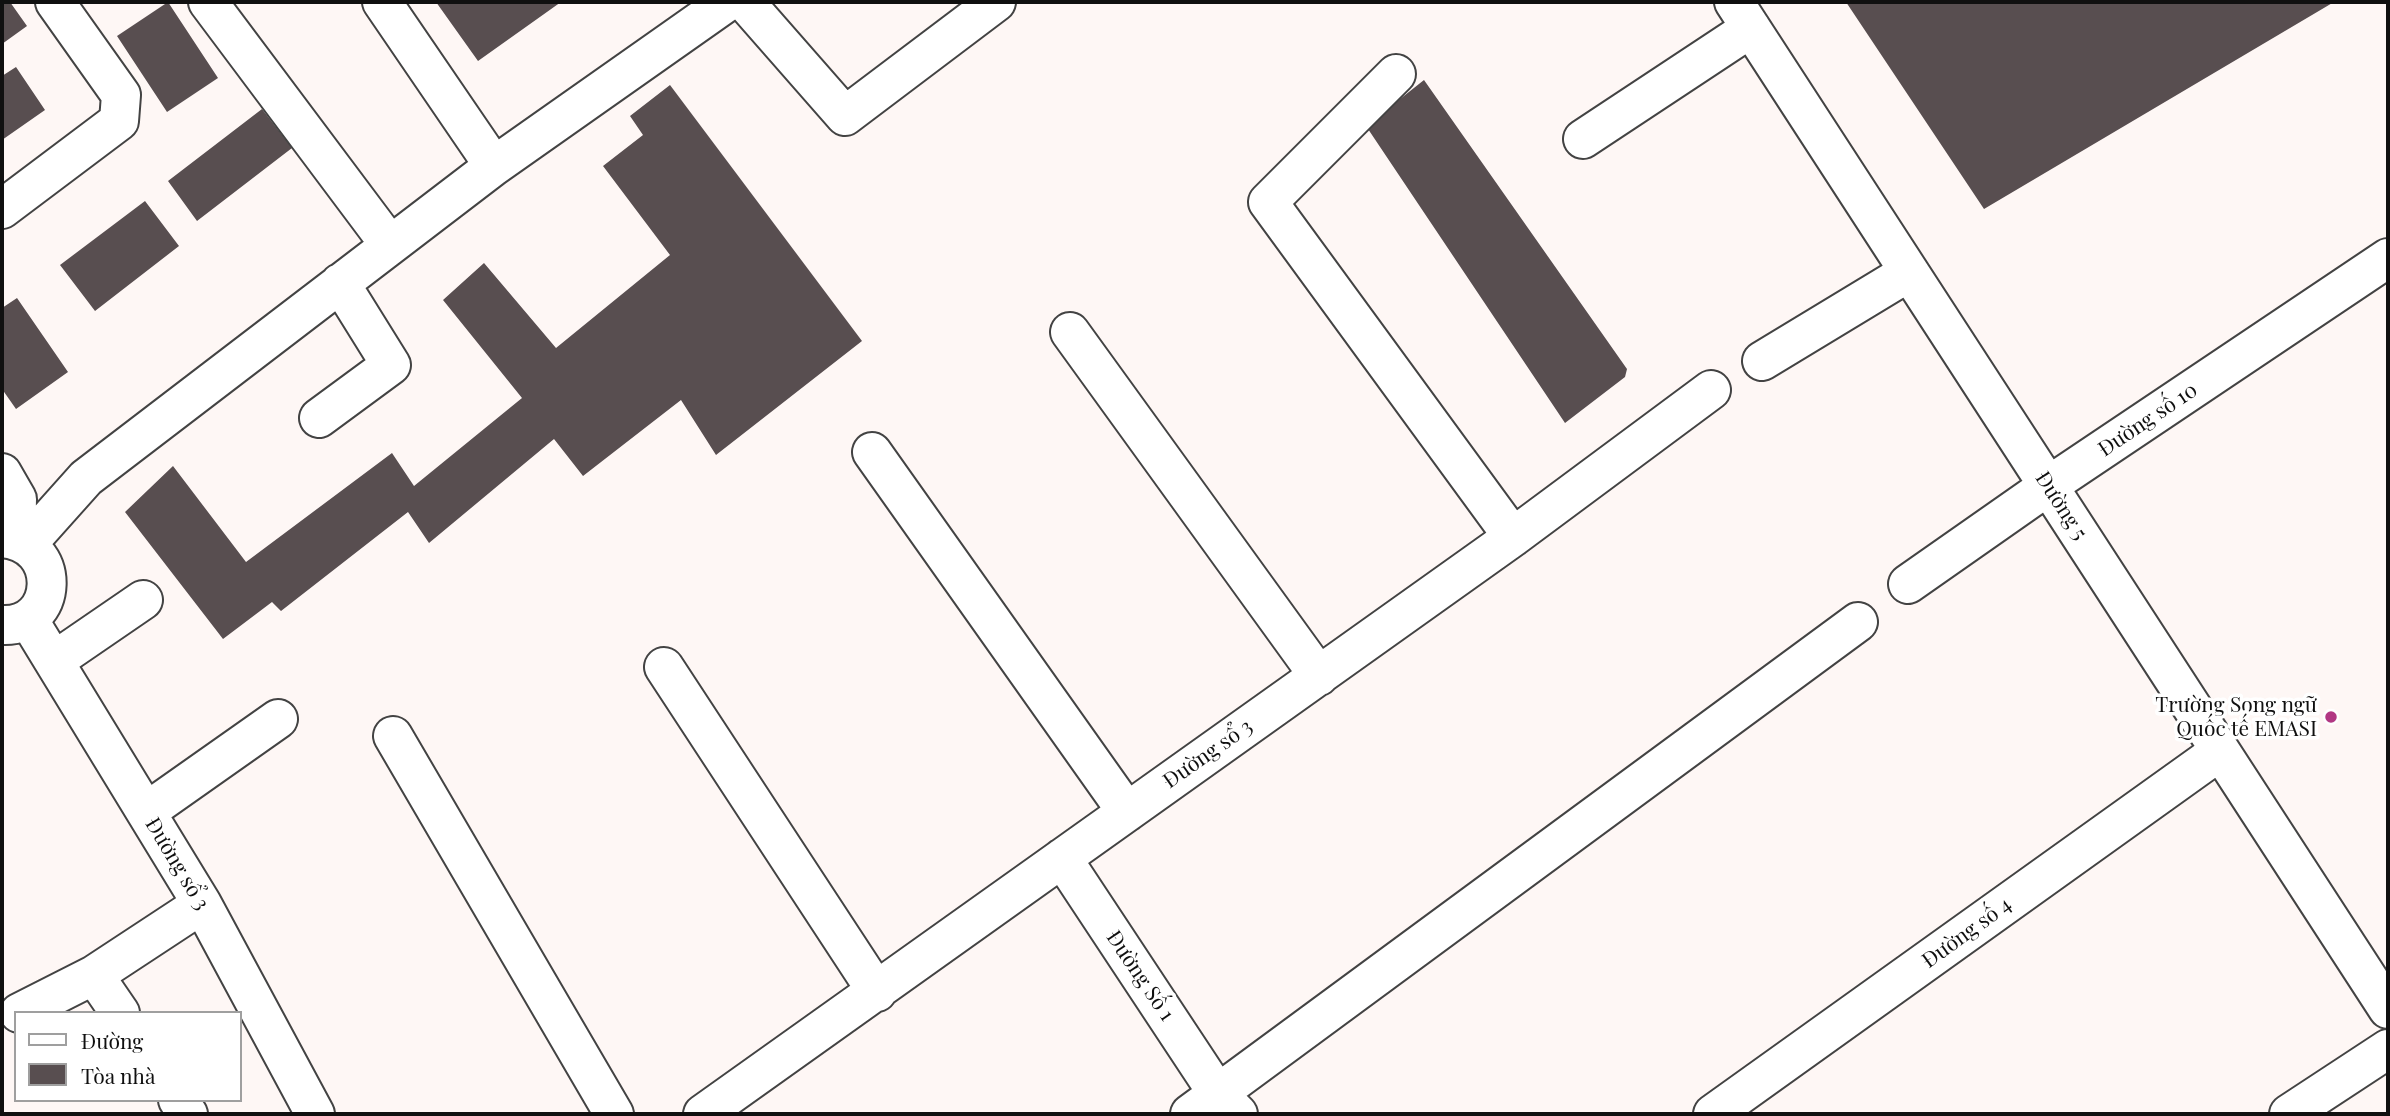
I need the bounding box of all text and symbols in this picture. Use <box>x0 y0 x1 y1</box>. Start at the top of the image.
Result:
street label: Đường số 10 <box>2094 378 2202 462</box>
street label: Đường 5 <box>2030 467 2092 545</box>
place label: Trường Song ngữ Quốc tế EMASI <box>2155 692 2317 742</box>
marker: Trường Song ngữ Quốc tế EMASI <box>2323 709 2339 725</box>
street label: Đường sổ 3 <box>1159 714 1257 794</box>
street label: Đường sổ 3 <box>140 813 214 915</box>
street label: Đường số 4 <box>1918 892 2016 974</box>
street label: Đường Số 1 <box>1101 926 1179 1026</box>
legend <box>14 1011 242 1102</box>
text: Đường <box>81 1026 143 1054</box>
text: Tòa nhà <box>81 1061 155 1089</box>

